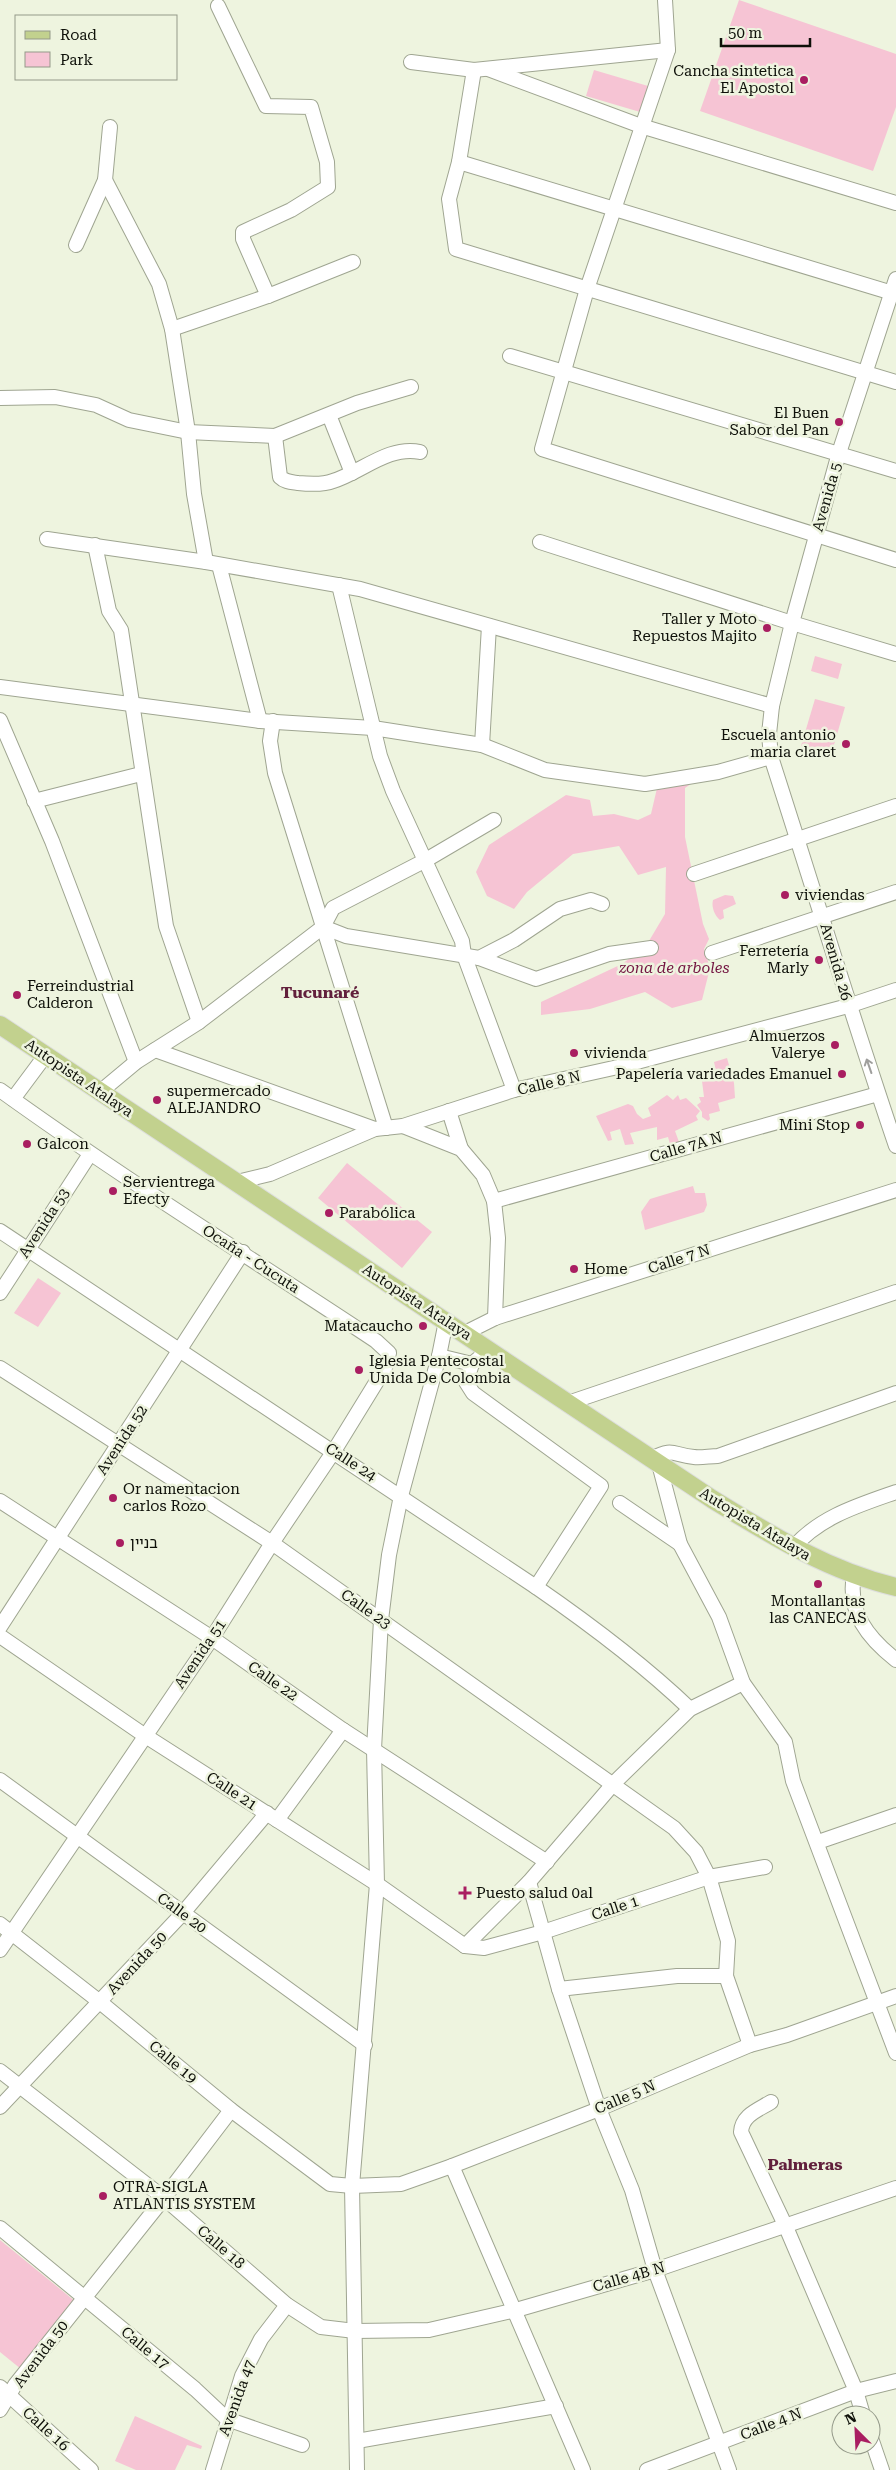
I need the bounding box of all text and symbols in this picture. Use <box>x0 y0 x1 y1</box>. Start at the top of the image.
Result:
legend <box>15 15 178 80</box>
scale bar <box>721 15 810 47</box>
text: 50 m <box>728 24 763 42</box>
text: Road <box>60 26 97 44</box>
text: Park <box>60 51 94 69</box>
place label: Cancha sintetica El Apostol <box>673 62 794 97</box>
marker: Cancha sintetica El Apostol <box>798 74 810 86</box>
place label: El Buen Sabor del Pan <box>729 404 829 439</box>
marker: El Buen Sabor del Pan <box>833 416 845 428</box>
street label: Avenida 5 <box>809 460 845 534</box>
place label: Taller y Moto Repuestos Majito <box>632 610 757 645</box>
marker: Taller y Moto Repuestos Majito <box>761 622 773 634</box>
place label: Escuela antonio maria claret <box>721 726 836 761</box>
marker: Escuela antonio maria claret <box>840 738 852 750</box>
place label: viviendas <box>795 886 865 904</box>
marker: viviendas <box>779 889 791 901</box>
street label: Avenida 26 <box>816 921 856 1003</box>
place label: Ferretería Marly <box>739 942 809 977</box>
marker: Ferretería Marly <box>813 954 825 966</box>
park label: zona de arboles <box>619 959 729 977</box>
place label: Ferreindustrial Calderon <box>27 977 134 1012</box>
district label: Tucunaré <box>281 983 359 1002</box>
marker: Ferreindustrial Calderon <box>11 989 23 1001</box>
place label: Almuerzos Valerye <box>749 1027 825 1062</box>
street label: Autopista Atalaya <box>21 1035 137 1121</box>
marker: Almuerzos Valerye <box>829 1039 841 1051</box>
place label: vivienda <box>584 1044 647 1062</box>
marker: vivienda <box>568 1047 580 1059</box>
one-way arrow <box>864 1059 873 1075</box>
place label: Papelería variedades Emanuel <box>616 1065 832 1083</box>
street label: Calle 8 N <box>516 1067 582 1099</box>
marker: Papelería variedades Emanuel <box>836 1068 848 1080</box>
place label: supermercado ALEJANDRO <box>167 1082 271 1117</box>
marker: supermercado ALEJANDRO <box>151 1094 163 1106</box>
place label: Mini Stop <box>779 1116 850 1134</box>
marker: Mini Stop <box>854 1119 866 1131</box>
street label: Calle 7A N <box>648 1128 724 1166</box>
place label: Galcon <box>37 1135 89 1153</box>
marker: Galcon <box>21 1138 33 1150</box>
place label: Servientrega Efecty <box>123 1173 215 1208</box>
street label: Avenida 53 <box>15 1185 73 1261</box>
marker: Servientrega Efecty <box>107 1185 119 1197</box>
place label: Parabólica <box>339 1204 415 1222</box>
marker: Parabólica <box>323 1207 335 1219</box>
street label: Ocaña - Cucuta <box>199 1221 303 1297</box>
street label: Calle 7 N <box>646 1240 712 1278</box>
street label: Autopista Atalaya <box>359 1260 475 1344</box>
place label: Home <box>584 1260 627 1278</box>
marker: Home <box>568 1263 580 1275</box>
place label: Matacaucho <box>324 1317 413 1335</box>
marker: Matacaucho <box>417 1320 429 1332</box>
place label: Iglesia Pentecostal Unida De Colombia <box>369 1352 510 1387</box>
marker: Iglesia Pentecostal Unida De Colombia <box>353 1364 365 1376</box>
street label: Avenida 52 <box>93 1402 151 1478</box>
street label: Calle 24 <box>322 1439 380 1485</box>
place label: Or namentacion carlos Rozo <box>123 1480 240 1515</box>
street label: Autopista Atalaya <box>696 1484 814 1564</box>
marker: Or namentacion carlos Rozo <box>107 1492 119 1504</box>
place label: בניין <box>130 1534 158 1552</box>
marker: בניין <box>114 1537 126 1549</box>
marker: Montallantas las CANECAS <box>812 1578 824 1590</box>
street label: Calle 23 <box>337 1585 395 1633</box>
place label: Montallantas las CANECAS <box>769 1592 867 1627</box>
street label: Avenida 51 <box>170 1616 230 1692</box>
street label: Calle 22 <box>244 1657 302 1705</box>
street label: Calle 21 <box>203 1768 261 1814</box>
place label: Puesto salud 0al <box>476 1884 593 1902</box>
marker: Puesto salud 0al <box>458 1886 472 1900</box>
street label: Calle 20 <box>154 1889 210 1937</box>
street label: Calle 1 <box>589 1892 641 1924</box>
street label: Avenida 50 <box>103 1928 171 1998</box>
street label: Calle 19 <box>145 2037 201 2087</box>
street label: Calle 5 N <box>592 2076 658 2118</box>
district label: Palmeras <box>767 2155 843 2174</box>
place label: OTRA-SIGLA ATLANTIS SYSTEM <box>113 2178 256 2213</box>
marker: OTRA-SIGLA ATLANTIS SYSTEM <box>97 2190 109 2202</box>
street label: Calle 18 <box>194 2222 248 2272</box>
street label: Calle 4B N <box>591 2258 667 2296</box>
street label: Avenida 50 <box>10 2317 72 2391</box>
street label: Calle 17 <box>117 2323 173 2373</box>
street label: Avenida 47 <box>215 2358 259 2438</box>
street label: Calle 16 <box>19 2403 73 2455</box>
street label: Calle 4 N <box>738 2404 804 2444</box>
north arrow <box>831 2405 881 2455</box>
text: N <box>843 2409 859 2428</box>

